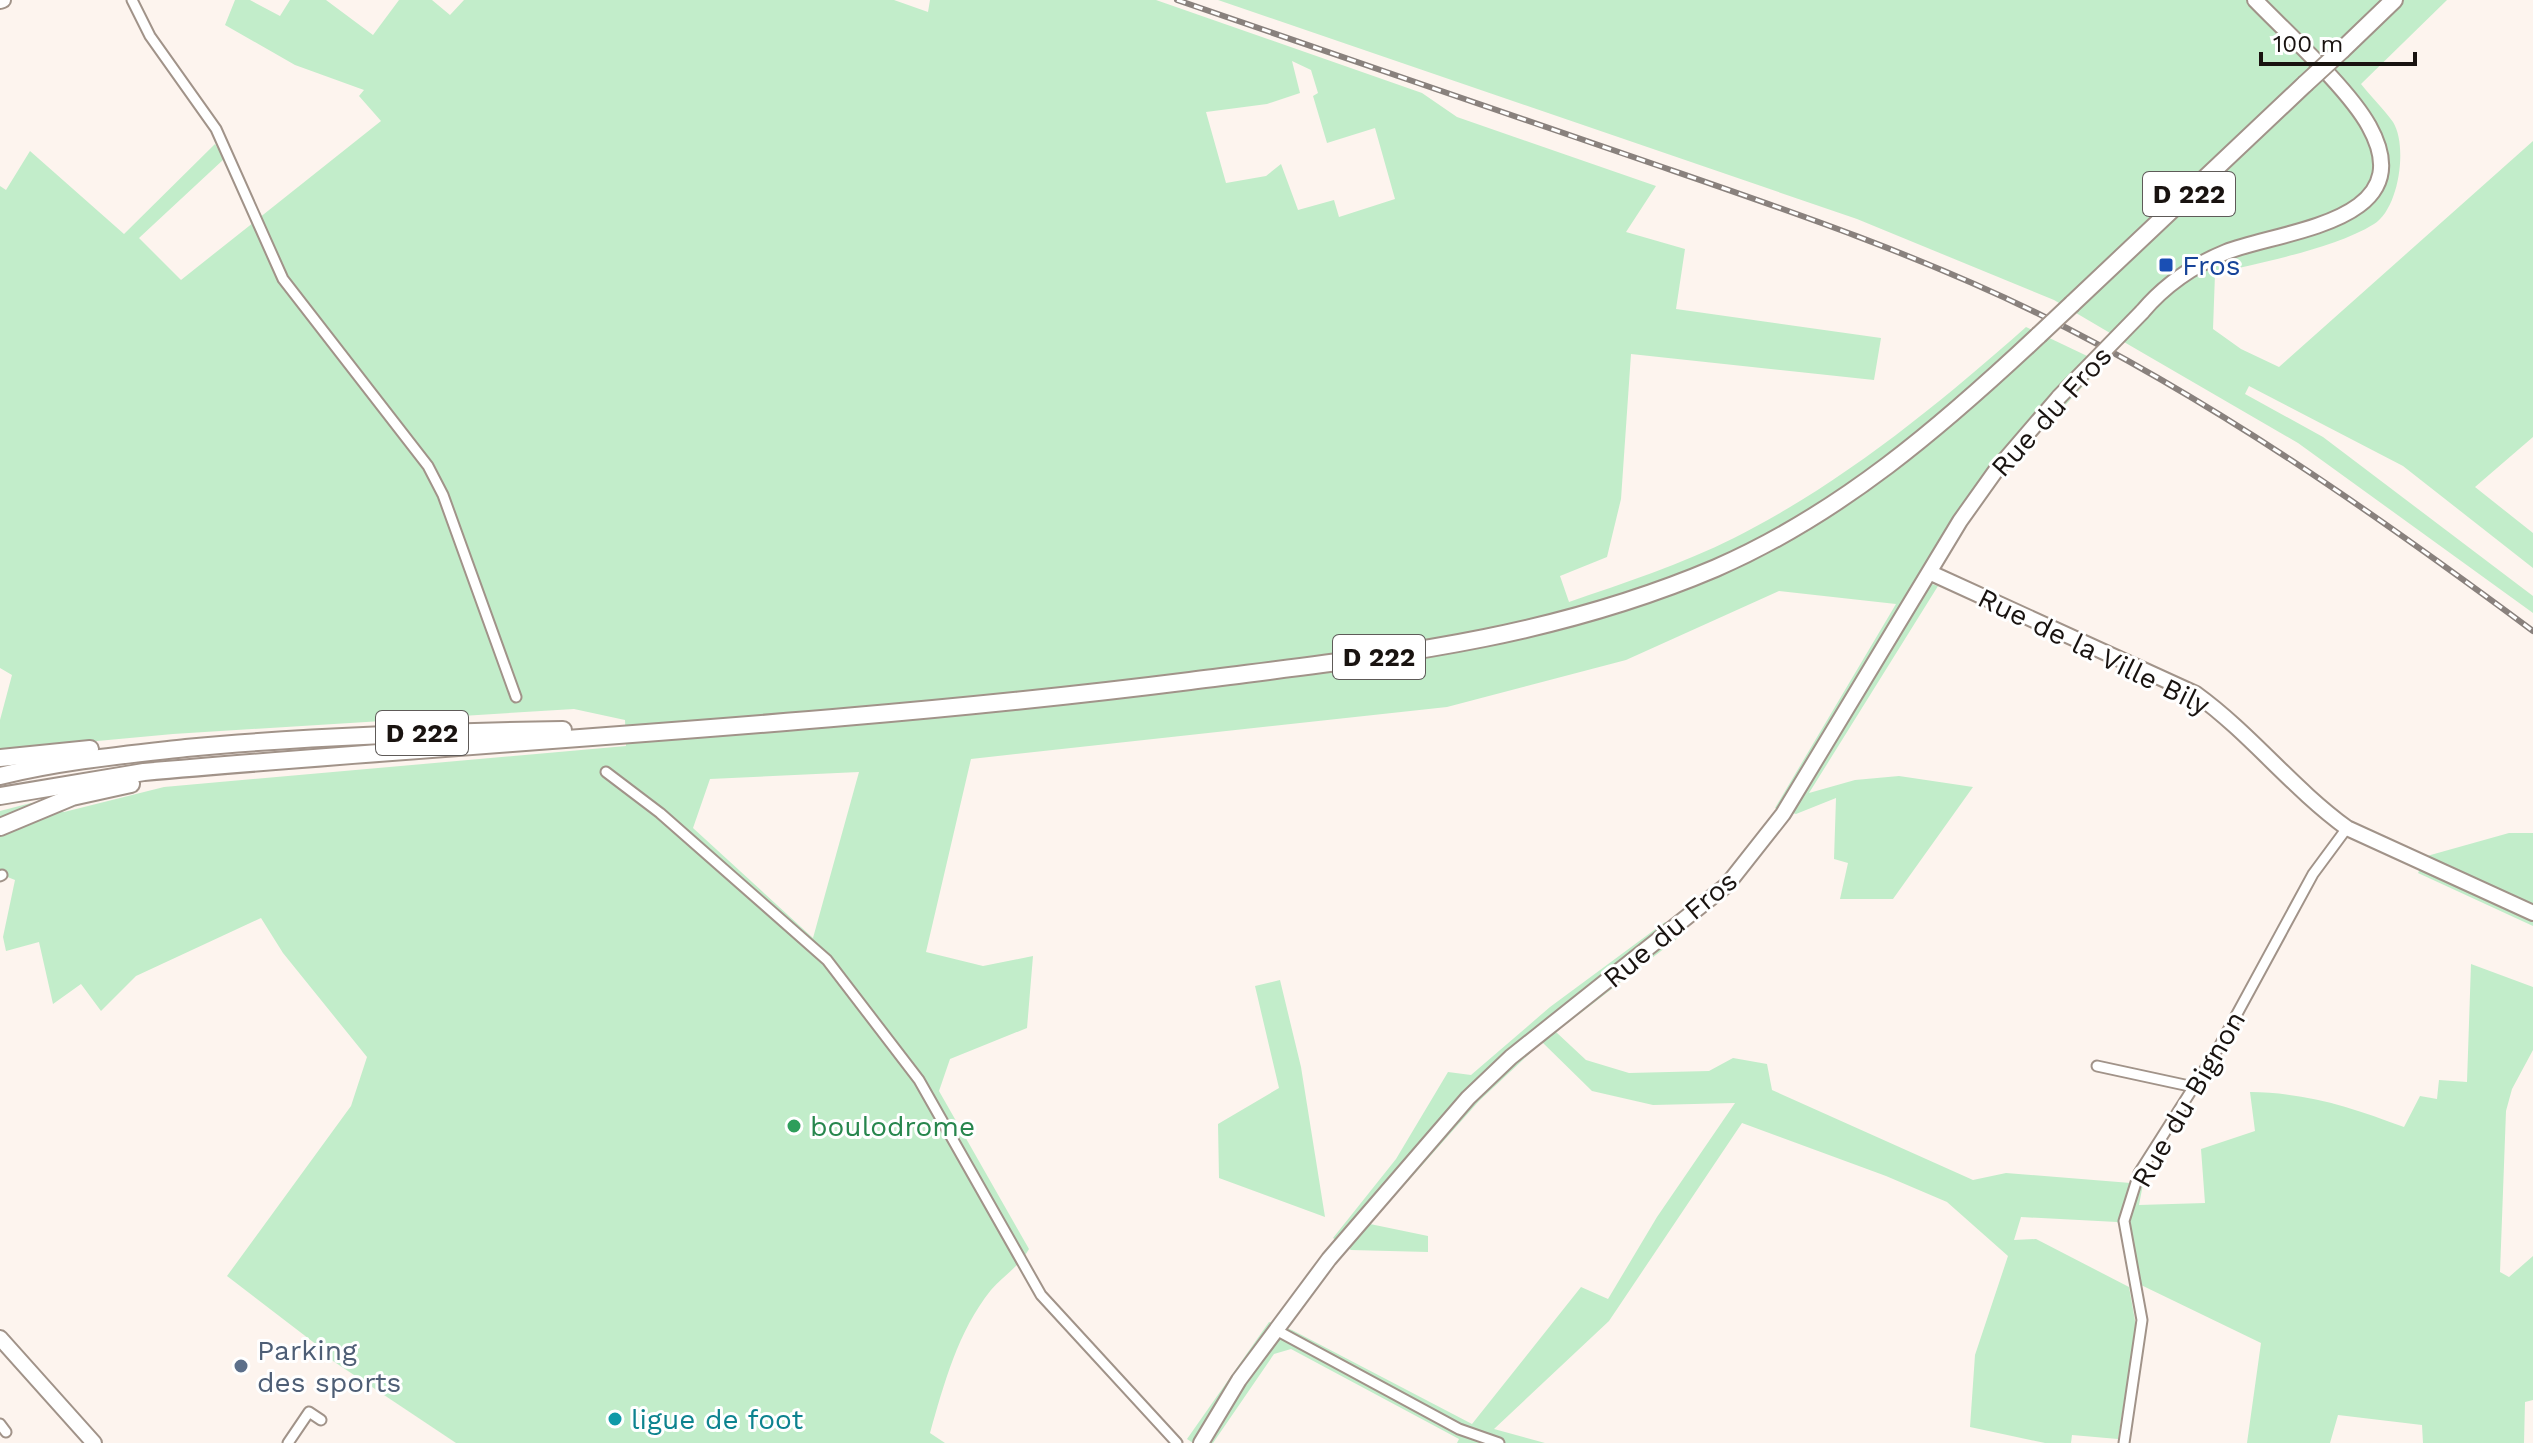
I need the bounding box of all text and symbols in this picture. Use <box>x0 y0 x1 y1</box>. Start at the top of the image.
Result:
scale bar <box>2261 16 2415 66</box>
text: 100 m <box>2273 30 2343 58</box>
road number: D 222 <box>2143 172 2235 216</box>
place label: Fros <box>2182 249 2240 282</box>
marker: Fros <box>2157 256 2175 274</box>
street label: Rue du Fros <box>1984 339 2119 483</box>
street label: Rue de la Ville Bily <box>1973 581 2215 722</box>
road number: D 222 <box>1333 635 1425 679</box>
road number: D 222 <box>376 711 468 755</box>
street label: Rue du Fros <box>1597 864 1744 995</box>
street label: Rue du Bignon <box>2125 1005 2252 1193</box>
place label: boulodrome <box>810 1110 975 1143</box>
marker: boulodrome <box>785 1117 803 1135</box>
place label: Parking des sports <box>257 1334 401 1399</box>
marker: Parking des sports <box>232 1357 250 1375</box>
place label: ligue de foot <box>631 1403 804 1436</box>
marker: ligue de foot <box>606 1410 624 1428</box>

